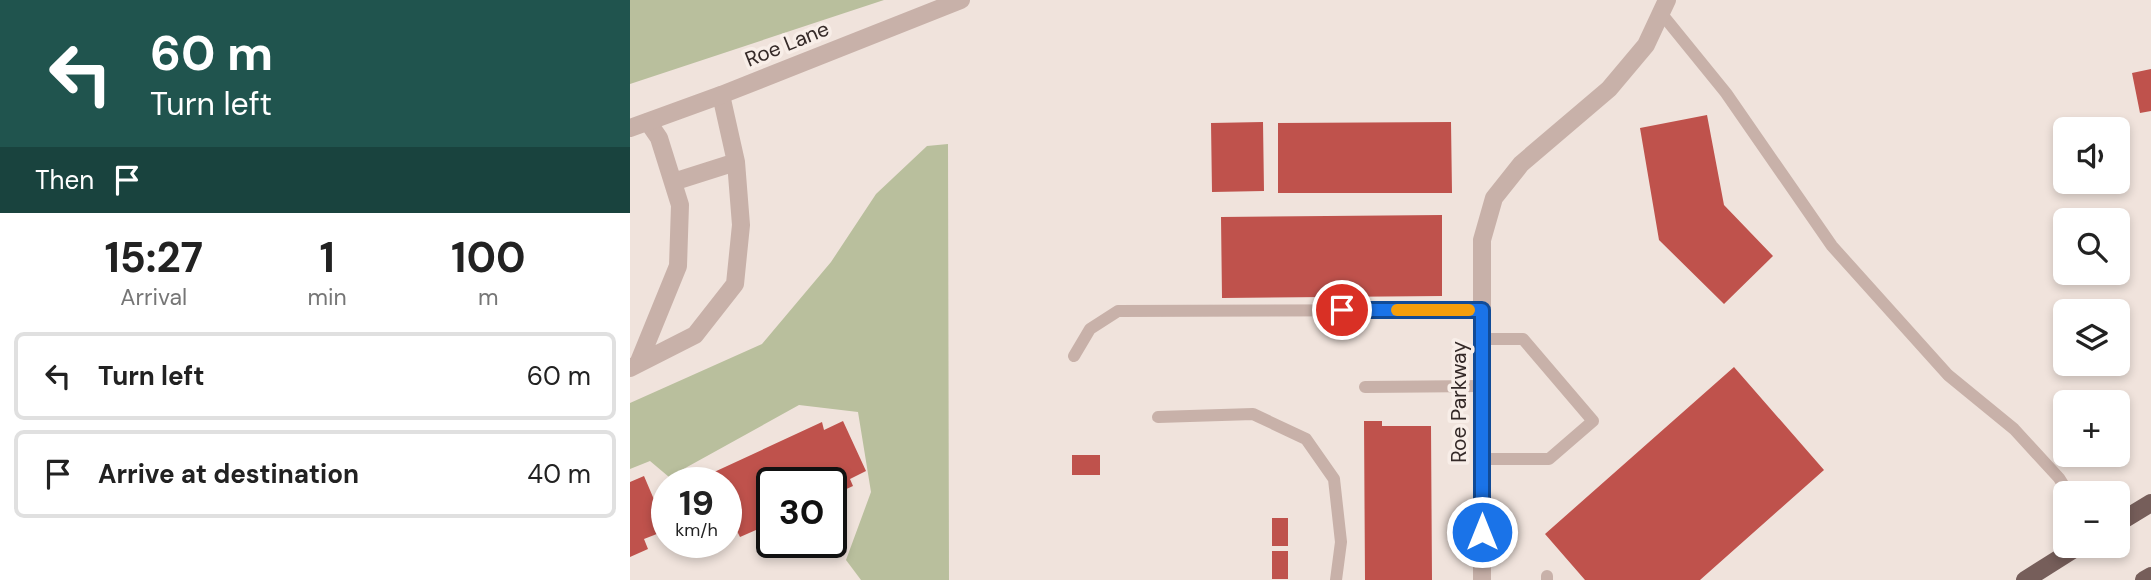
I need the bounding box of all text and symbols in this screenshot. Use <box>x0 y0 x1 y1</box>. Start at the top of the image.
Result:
street label: Roe Lane <box>741 14 833 74</box>
text: 60 m <box>150 21 273 85</box>
icon: left <box>35 28 126 119</box>
text: Turn left <box>150 83 272 125</box>
map controls <box>2053 117 2130 558</box>
button: sound <box>2053 117 2130 194</box>
icon: arrive <box>108 161 146 199</box>
text: Then <box>35 163 94 197</box>
button: search <box>2053 208 2130 285</box>
text: 15:27 <box>104 230 203 285</box>
text: 1 <box>319 230 335 285</box>
text: 100 <box>451 230 526 285</box>
pin <box>1312 280 1372 340</box>
text: Arrival <box>120 282 187 312</box>
text: min <box>307 282 347 312</box>
text: m <box>478 282 499 312</box>
icon: arrive <box>1323 291 1361 329</box>
button: layers <box>2053 299 2130 376</box>
street label: Roe Parkway <box>1445 341 1473 463</box>
icon: left <box>39 357 77 395</box>
text: Turn left <box>98 359 205 393</box>
text: 60 m <box>527 359 591 393</box>
button: + <box>2053 390 2130 467</box>
icon: arrive <box>39 455 77 493</box>
text: Arrive at destination <box>98 457 359 491</box>
text: 40 m <box>527 457 591 491</box>
speed limit sign: 30 <box>756 467 847 558</box>
text: 19 <box>679 480 714 526</box>
button: − <box>2053 481 2130 558</box>
position arrow <box>1445 495 1519 569</box>
text: km/h <box>675 518 718 542</box>

